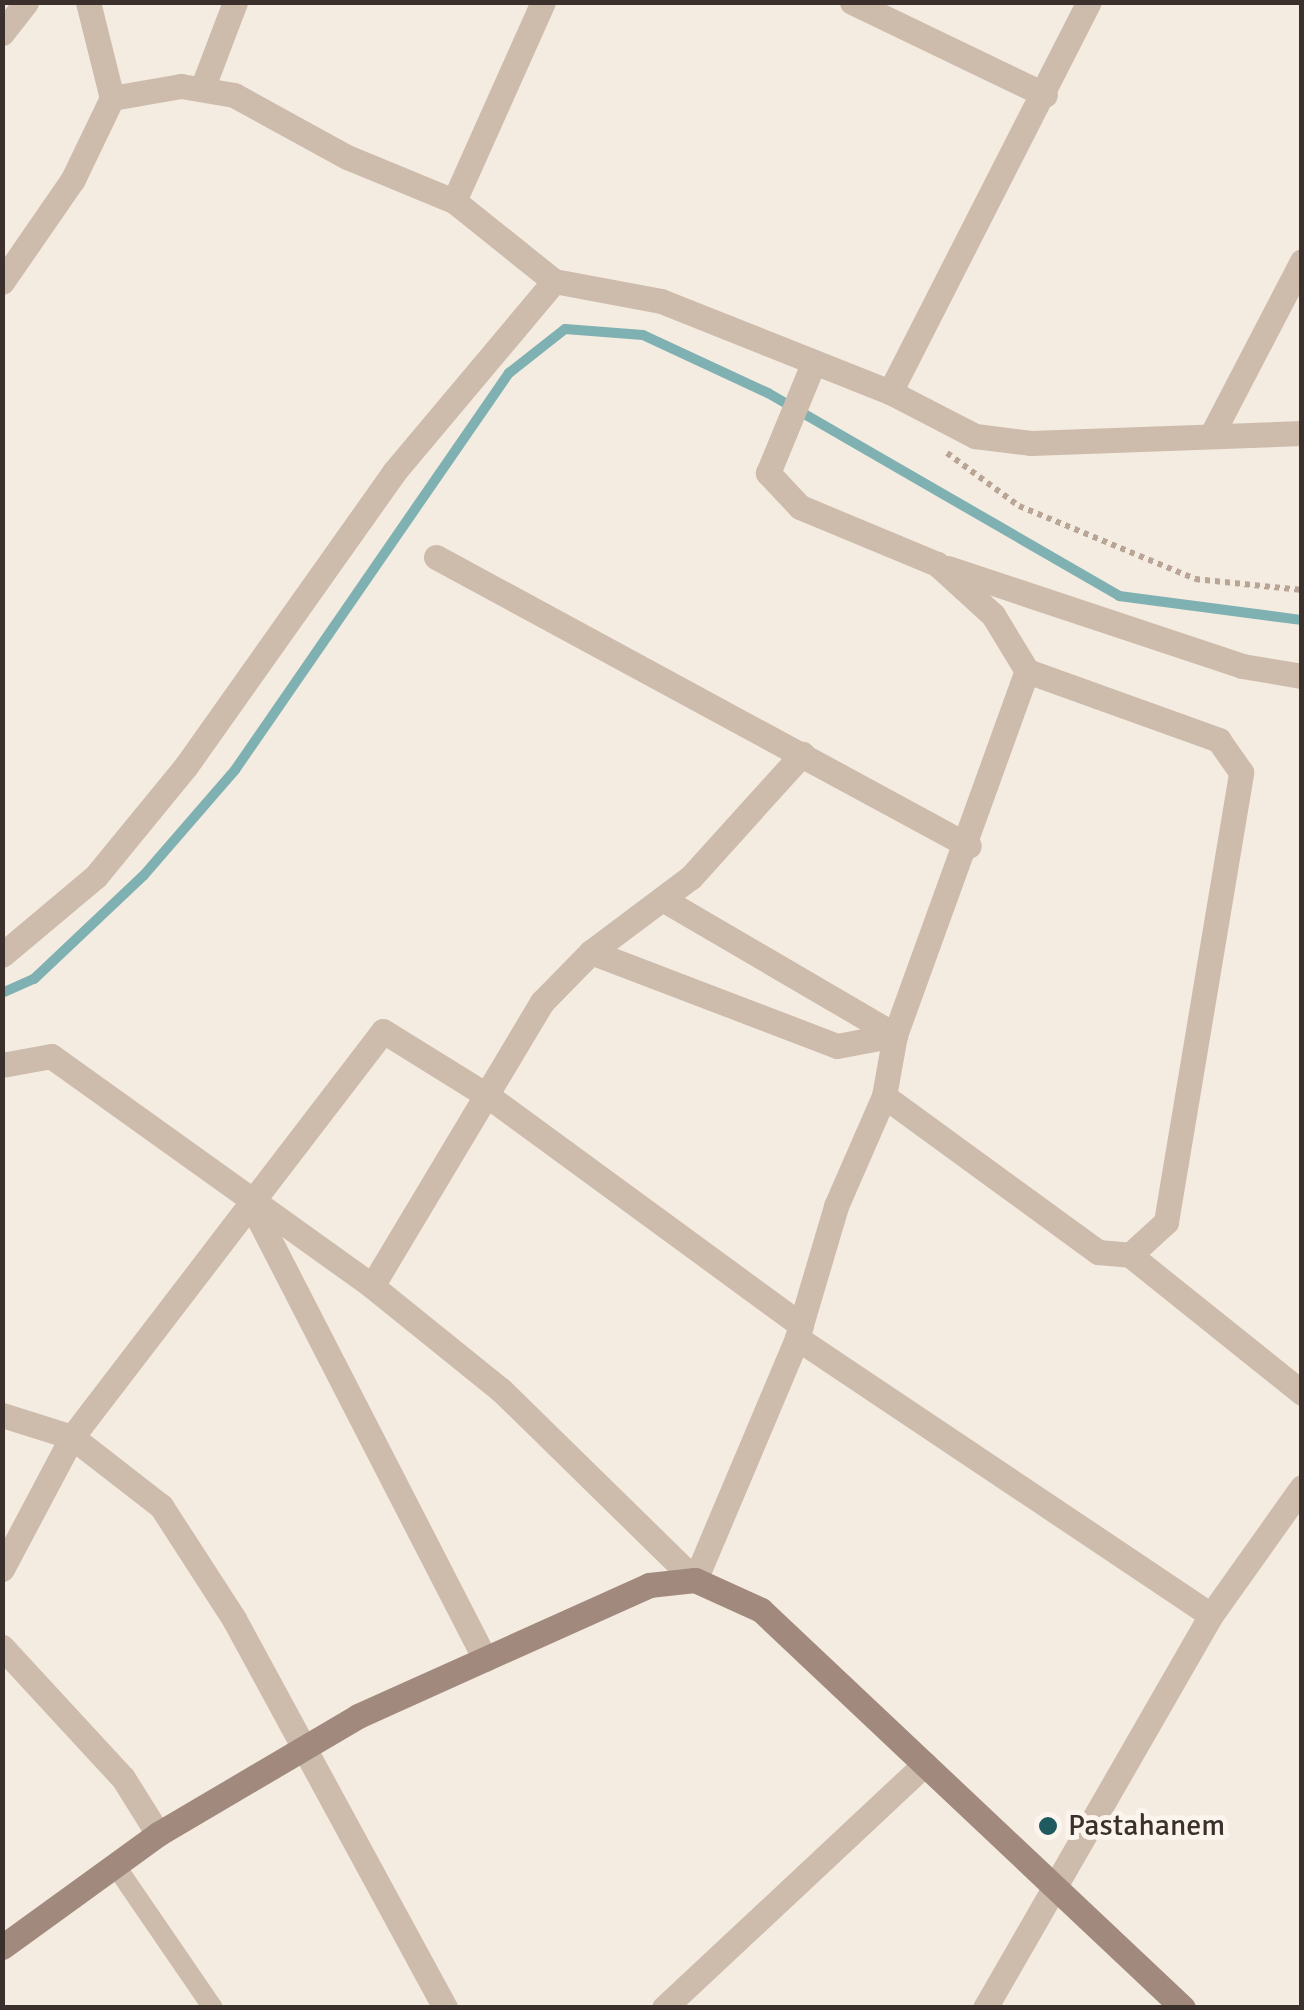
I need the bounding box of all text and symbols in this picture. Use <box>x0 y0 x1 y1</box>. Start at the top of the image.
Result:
place label: Pastahanem <box>1068 1808 1225 1844</box>
marker: Pastahanem <box>1037 1815 1059 1837</box>

